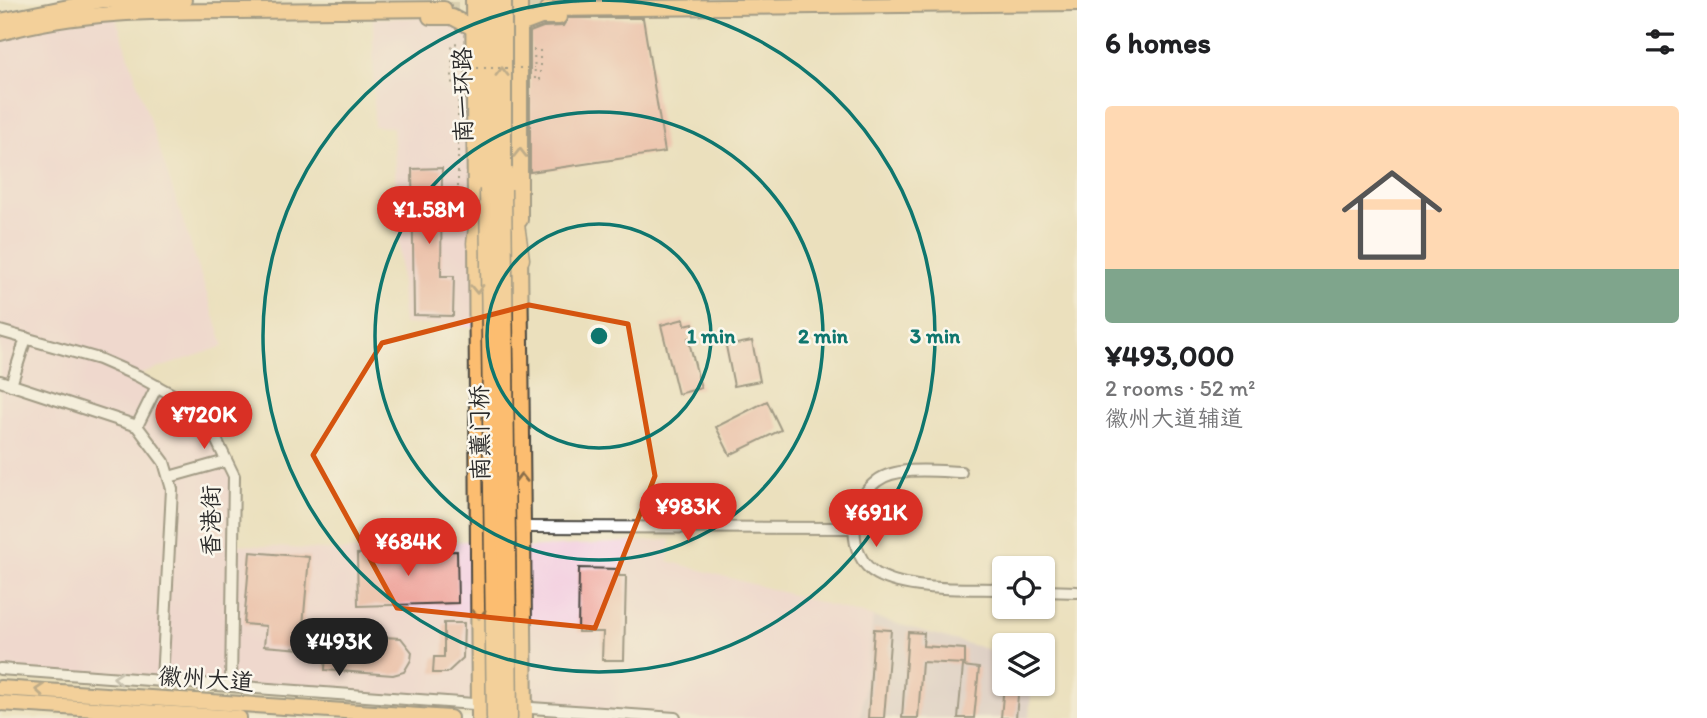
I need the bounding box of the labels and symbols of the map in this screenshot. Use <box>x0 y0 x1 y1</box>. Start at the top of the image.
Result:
street label: 南一环路 <box>447 47 478 143</box>
one-way arrow <box>494 66 510 76</box>
one-way arrow <box>512 147 528 158</box>
pin: ¥1.58M <box>372 187 486 246</box>
one-way arrow <box>469 283 484 294</box>
text: 1 min <box>687 323 736 348</box>
text: 2 min <box>798 323 849 348</box>
text: 3 min <box>910 323 961 348</box>
centre of rings <box>587 324 611 348</box>
street label: 南薰门桥 <box>464 385 495 481</box>
pin: ¥720K <box>155 392 253 451</box>
one-way arrow <box>513 473 529 483</box>
pin: ¥983K <box>639 484 737 543</box>
street label: 香港街 <box>196 485 225 557</box>
pin: ¥691K <box>827 490 925 549</box>
pin: ¥684K <box>359 518 457 578</box>
one-way arrow <box>471 609 487 620</box>
pin: ¥493K <box>290 618 388 678</box>
street label: 徽州大道 <box>157 661 255 696</box>
one-way arrow <box>113 671 124 686</box>
one-way arrow <box>34 683 45 698</box>

